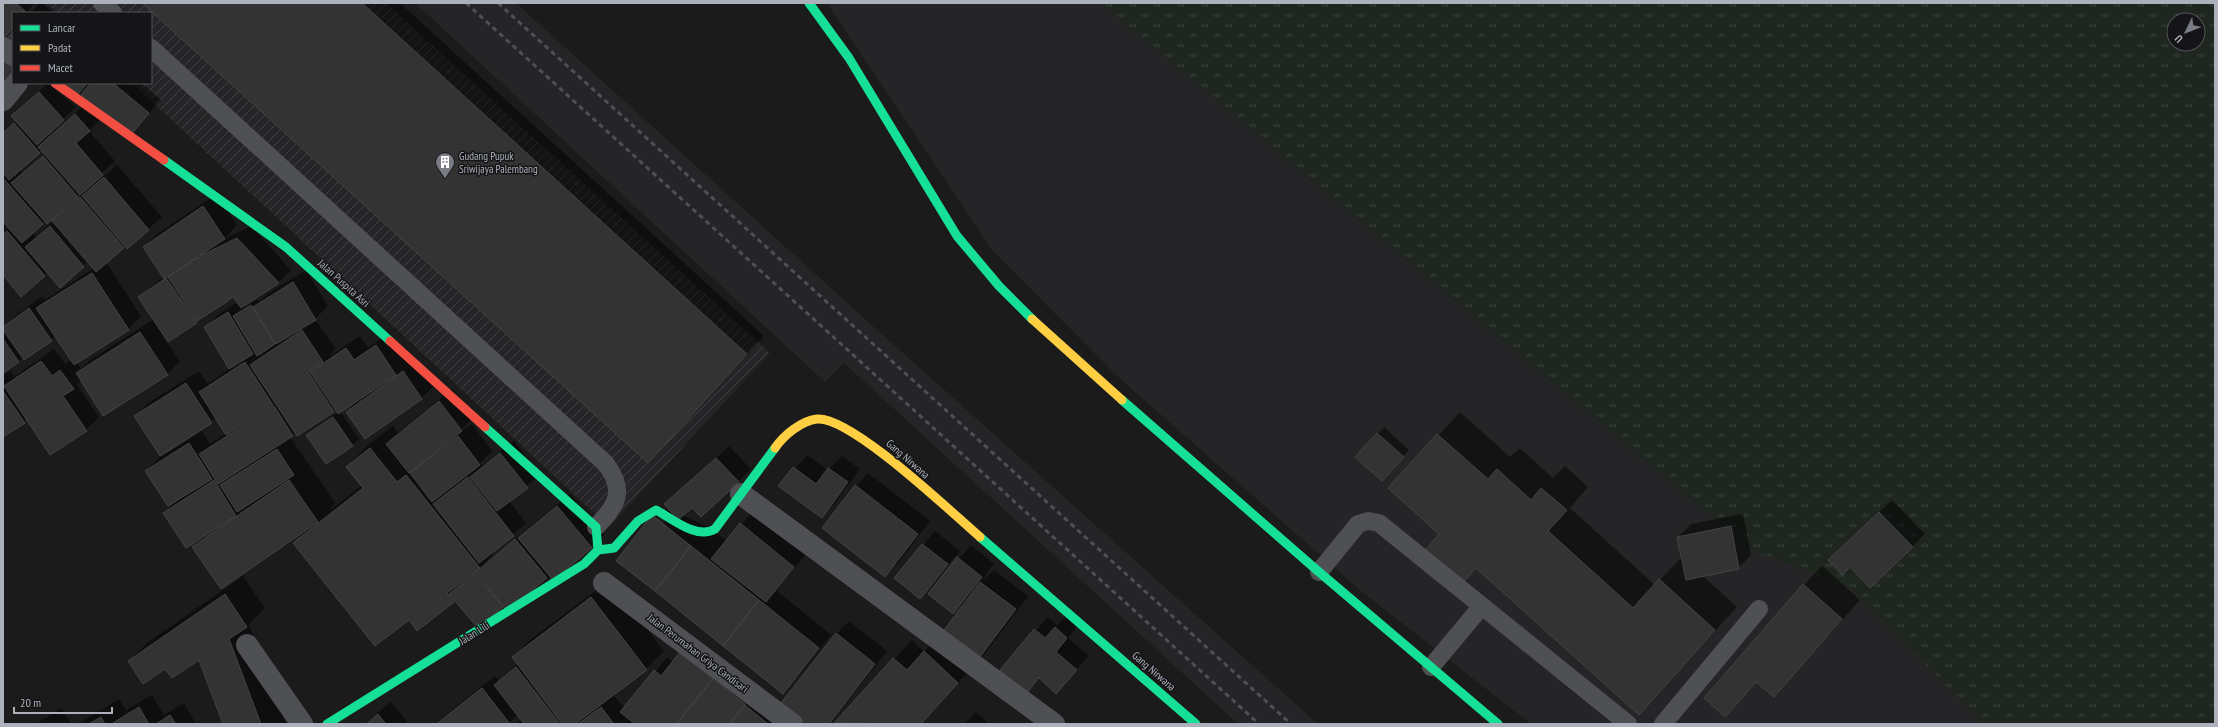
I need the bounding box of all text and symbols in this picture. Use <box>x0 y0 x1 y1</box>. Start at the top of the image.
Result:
legend <box>12 12 152 84</box>
north arrow <box>2166 12 2206 52</box>
text: Lancar <box>48 20 76 35</box>
text: U <box>2171 32 2186 46</box>
text: Padat <box>48 40 72 55</box>
text: Macet <box>48 60 73 75</box>
place label: Gudang Pupuk Sriwijaya Palembang <box>459 149 538 176</box>
building icon: Gudang Pupuk Sriwijaya Palembang <box>434 151 456 179</box>
street label: Jalan Puspita Asri <box>314 255 373 310</box>
street label: Gang Nirwana <box>883 436 933 482</box>
street label: Jalan Perumahan Griya Candisari <box>644 610 751 695</box>
street label: Jalan Lili <box>455 618 492 648</box>
street label: Gang Nirwana <box>1129 648 1179 694</box>
scale bar <box>14 689 112 715</box>
text: 20 m <box>20 695 41 710</box>

